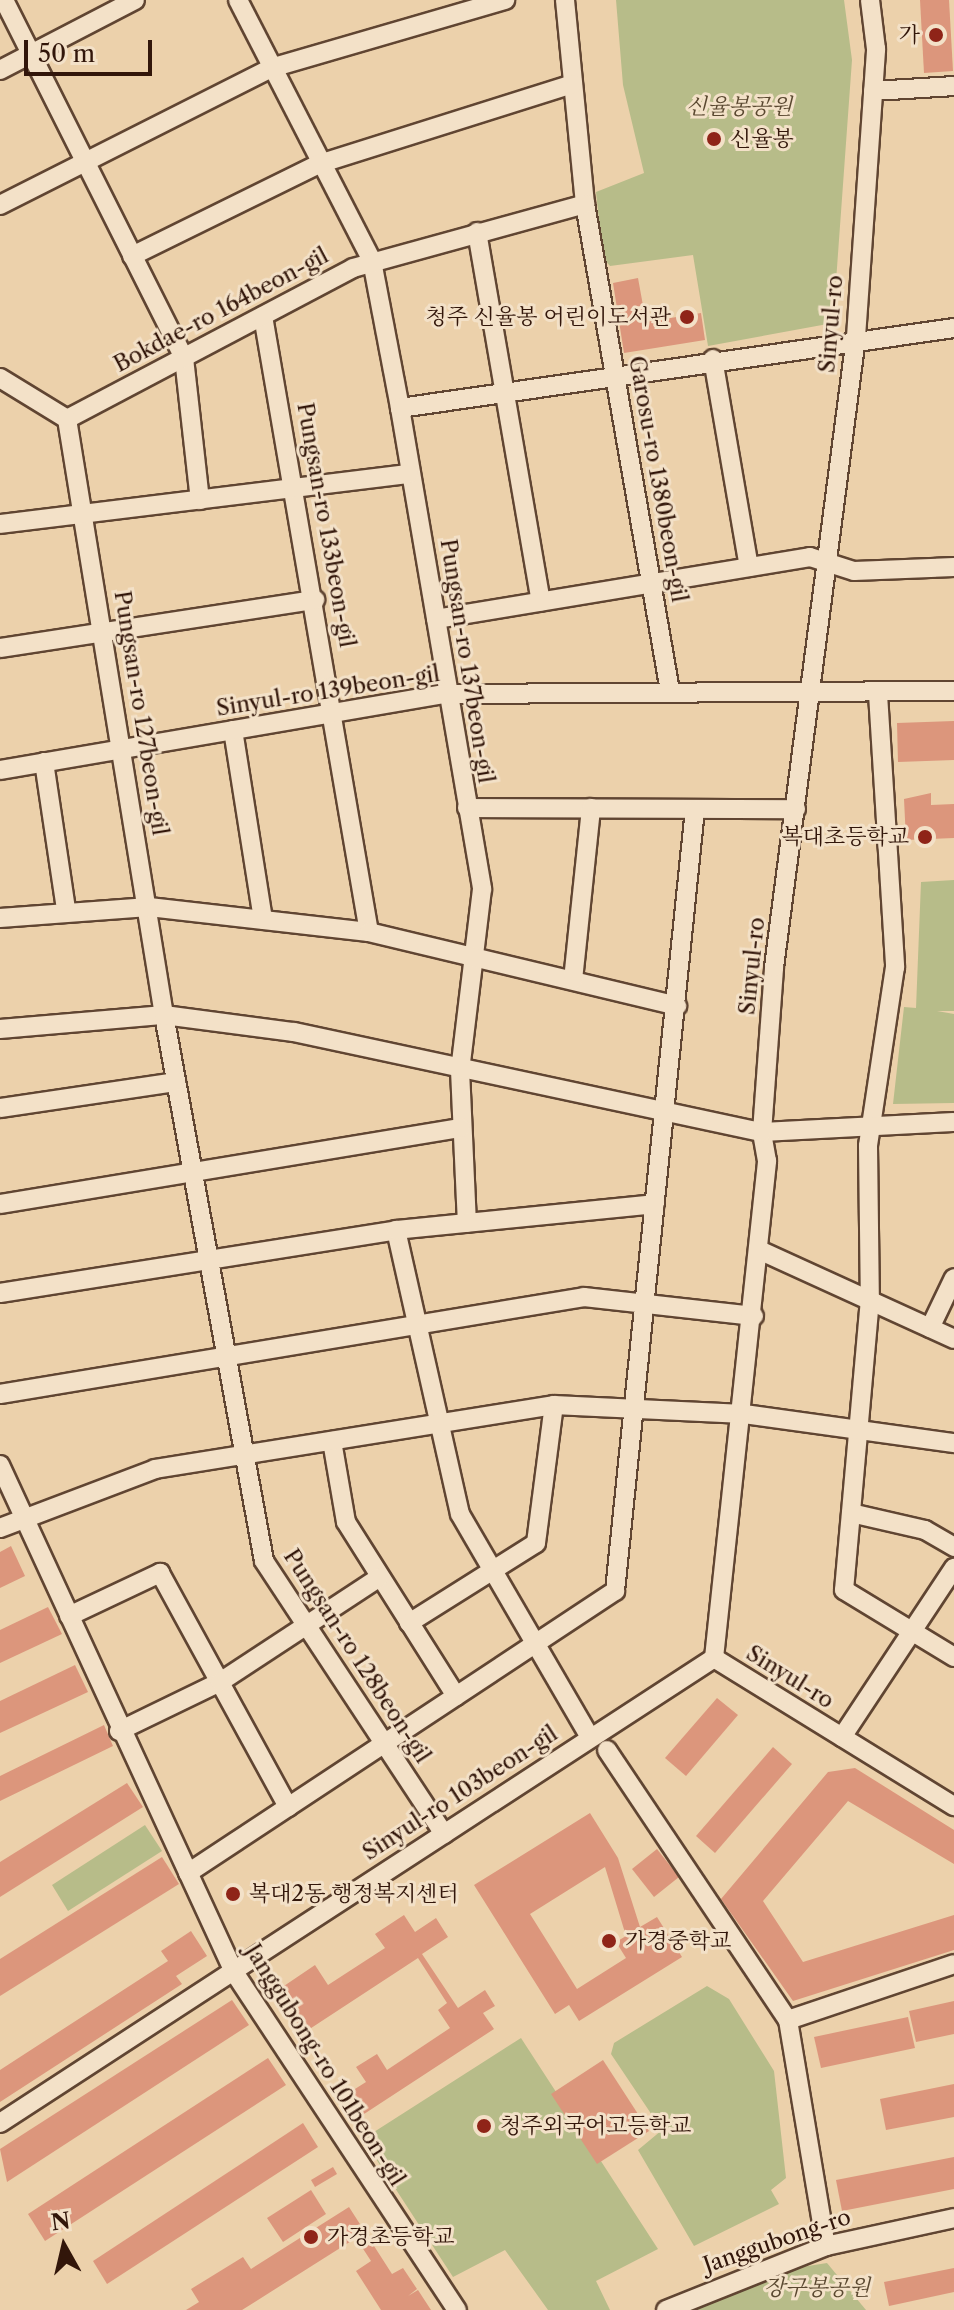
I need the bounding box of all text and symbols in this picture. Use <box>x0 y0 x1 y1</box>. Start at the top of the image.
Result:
place label: 가 <box>899 22 920 48</box>
scale bar <box>28 24 156 74</box>
marker: 가 <box>927 26 945 44</box>
text: 50 m <box>38 39 95 68</box>
park label: 신율봉공원 <box>686 94 792 120</box>
place label: 신율봉 <box>730 126 794 152</box>
marker: 신율봉 <box>705 130 723 148</box>
street label: Bokdae-ro 164beon-gil <box>109 242 333 378</box>
street label: Sinyul-ro <box>814 274 848 374</box>
place label: 청주 신율봉 어린이도서관 <box>426 304 671 330</box>
marker: 청주 신율봉 어린이도서관 <box>678 308 696 326</box>
street label: Garosu-ro 1380beon-gil <box>623 354 693 604</box>
street label: Pungsan-ro 133beon-gil <box>291 401 361 649</box>
street label: Pungsan-ro 137beon-gil <box>435 537 499 785</box>
street label: Pungsan-ro 127beon-gil <box>109 589 173 837</box>
street label: Sinyul-ro 139beon-gil <box>214 660 442 722</box>
place label: 복대초등학교 <box>781 824 909 850</box>
marker: 복대초등학교 <box>916 828 934 846</box>
street label: Sinyul-ro <box>734 916 770 1016</box>
street label: Pungsan-ro 128beon-gil <box>278 1544 436 1768</box>
street label: Sinyul-ro <box>741 1640 839 1714</box>
street label: Sinyul-ro 103beon-gil <box>358 1720 562 1866</box>
place label: 복대2동 행정복지센터 <box>249 1881 459 1907</box>
marker: 복대2동 행정복지센터 <box>224 1885 242 1903</box>
place label: 가경중학교 <box>625 1928 731 1954</box>
marker: 가경중학교 <box>600 1932 618 1950</box>
street label: Janggubong-ro 101beon-gil <box>240 1939 410 2191</box>
place label: 청주외국어고등학교 <box>500 2113 691 2139</box>
marker: 청주외국어고등학교 <box>475 2117 493 2135</box>
street label: Janggubong-ro <box>700 2203 854 2279</box>
north arrow <box>24 2206 104 2286</box>
text: N <box>49 2207 72 2236</box>
place label: 가경초등학교 <box>327 2224 455 2250</box>
marker: 가경초등학교 <box>302 2228 320 2246</box>
park label: 장구봉공원 <box>764 2275 870 2301</box>

